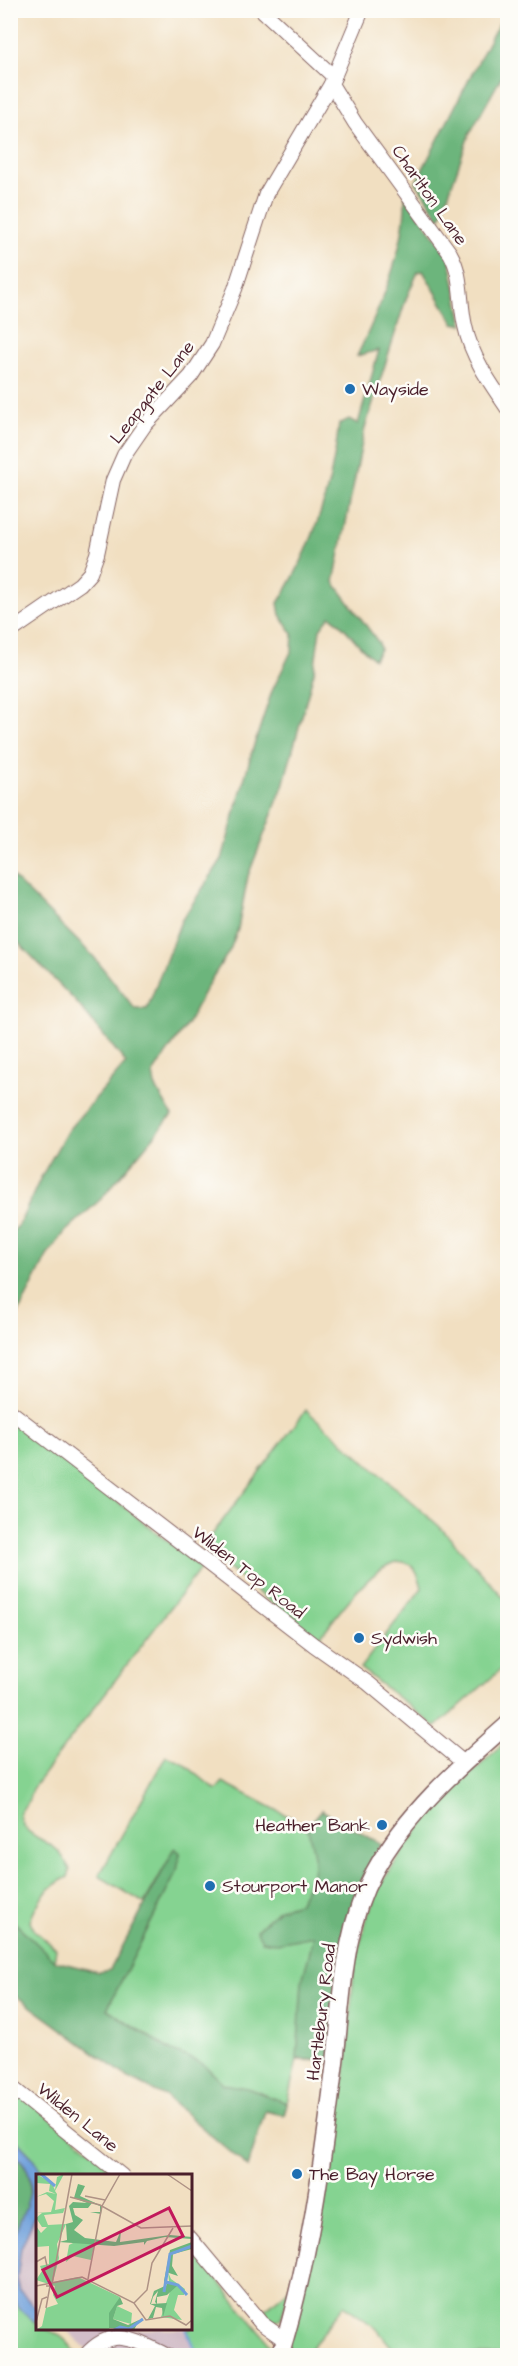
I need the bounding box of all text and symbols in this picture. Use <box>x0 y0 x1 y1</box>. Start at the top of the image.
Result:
street label: Charlton Lane <box>386 140 474 251</box>
street label: Leapgate Lane <box>104 335 201 450</box>
place label: Wayside <box>362 377 429 403</box>
marker: Wayside <box>343 382 357 396</box>
street label: Wilden Top Road <box>187 1520 311 1625</box>
place label: Sydwish <box>371 1626 437 1652</box>
marker: Sydwish <box>352 1631 366 1645</box>
place label: Heather Bank <box>255 1813 370 1838</box>
marker: Heather Bank <box>375 1818 389 1832</box>
place label: Stourport Manor <box>222 1874 368 1899</box>
marker: Stourport Manor <box>203 1879 217 1893</box>
street label: Hartlebury Road <box>301 1942 343 2082</box>
street label: Wilden Lane <box>32 2077 124 2158</box>
place label: The Bay Horse <box>309 2162 435 2188</box>
marker: The Bay Horse <box>290 2167 304 2181</box>
inset map <box>36 2174 192 2330</box>

